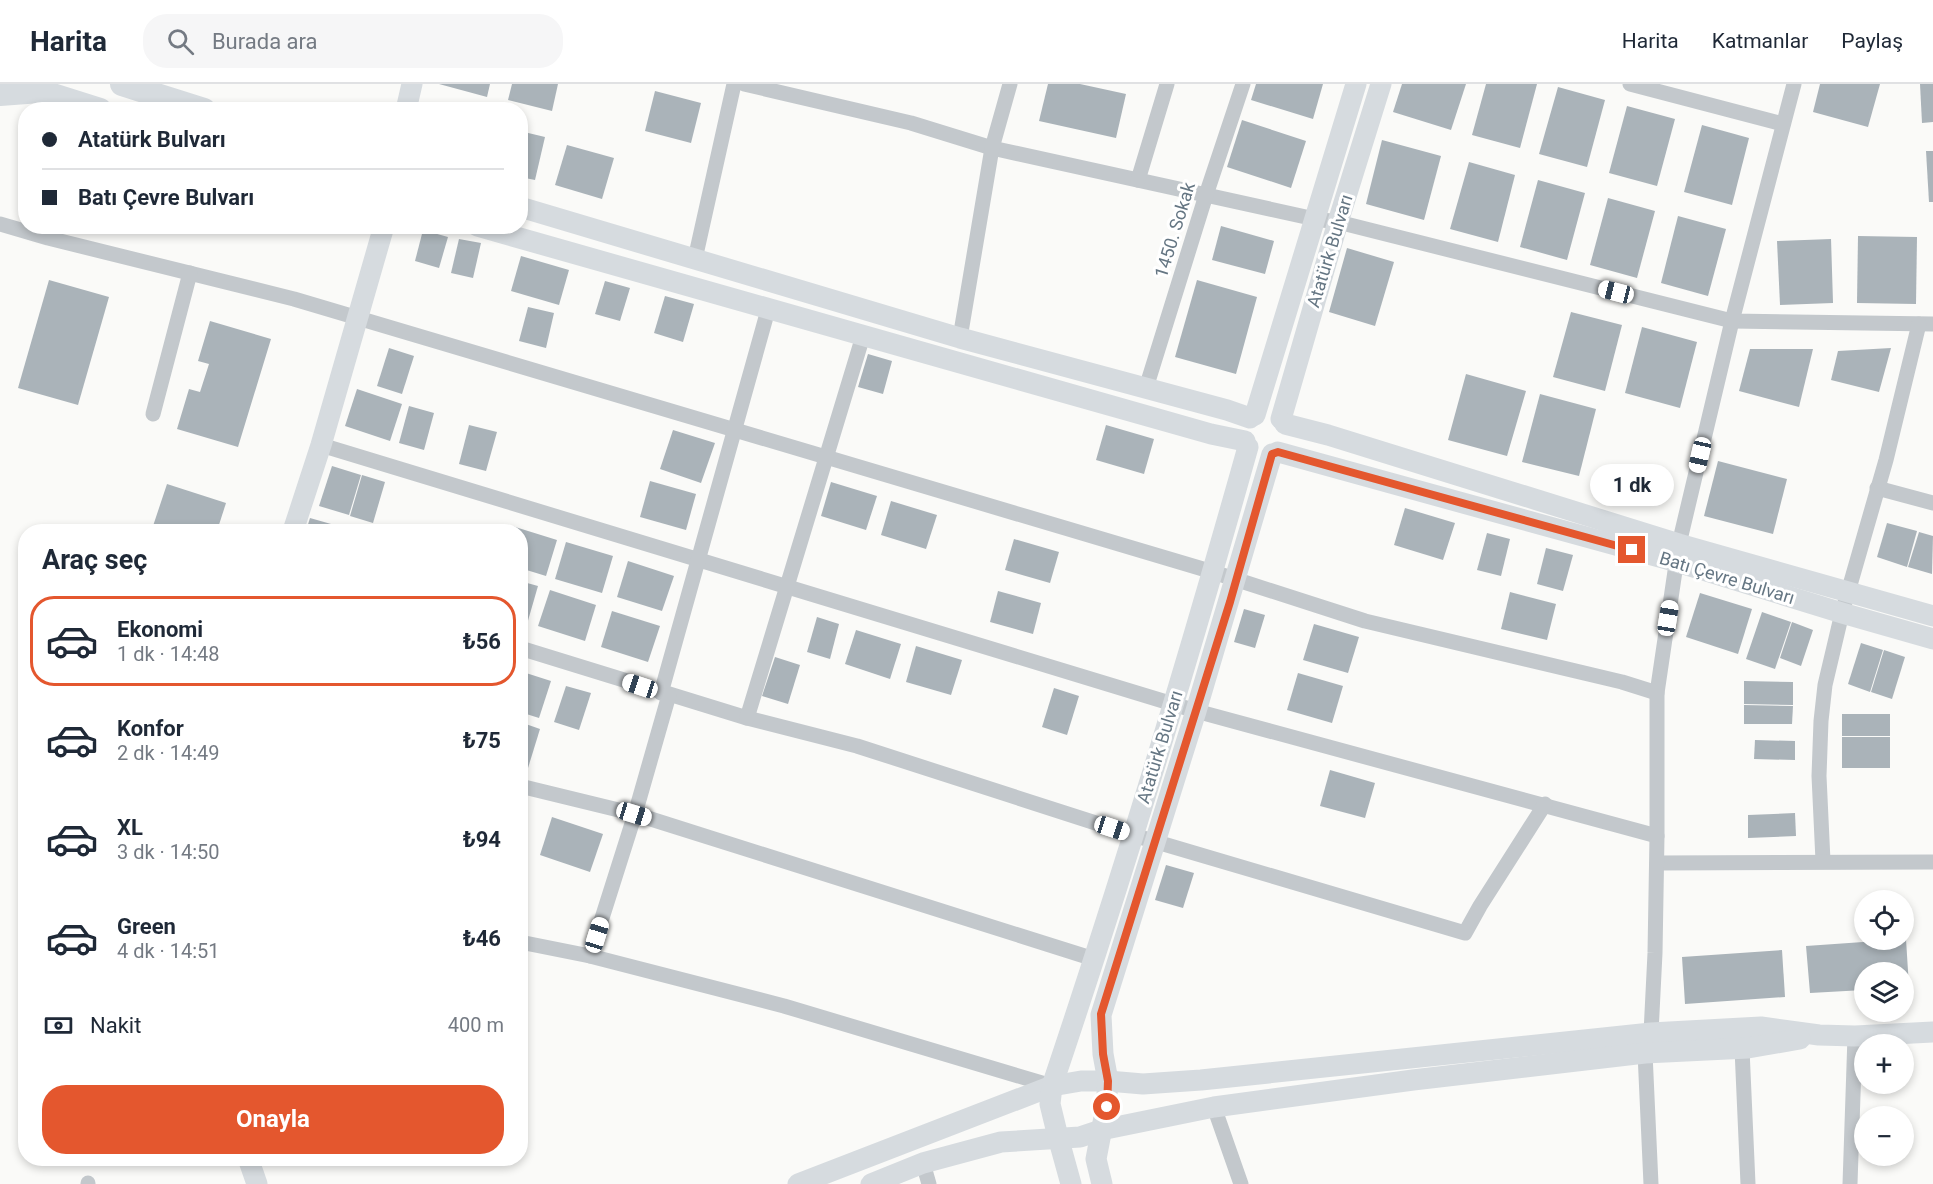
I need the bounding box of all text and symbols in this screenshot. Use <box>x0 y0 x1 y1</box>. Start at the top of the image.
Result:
search box <box>143 14 563 68</box>
text: Harita <box>30 25 107 58</box>
icon: search <box>164 25 197 58</box>
text: Burada ara <box>212 29 318 54</box>
text: Harita <box>1622 29 1679 53</box>
text: Katmanlar <box>1712 29 1808 53</box>
text: Paylaş <box>1841 29 1903 53</box>
text: Atatürk Bulvarı <box>78 127 226 152</box>
street label: 1450. Sokak <box>1150 179 1199 280</box>
text: Batı Çevre Bulvarı <box>78 185 254 210</box>
street label: Atatürk Bulvarı <box>1302 192 1357 310</box>
car <box>1596 279 1636 305</box>
car <box>1687 435 1713 475</box>
callout: 1 dk <box>1590 463 1674 505</box>
text: 1 dk <box>1613 473 1651 497</box>
route end <box>1618 536 1645 563</box>
text: Araç seç <box>42 544 147 576</box>
street label: Batı Çevre Bulvarı <box>1657 547 1797 608</box>
car <box>1656 599 1680 637</box>
icon: car <box>45 614 99 668</box>
text: Ekonomi <box>117 617 203 642</box>
text: ₺56 <box>463 629 501 654</box>
text: 1 dk · 14:48 <box>117 642 220 666</box>
car <box>620 672 660 700</box>
street label: Atatürk Bulvarı <box>1132 688 1187 806</box>
icon: car <box>45 713 99 767</box>
text: Konfor <box>117 716 184 741</box>
text: ₺75 <box>463 728 501 753</box>
text: 2 dk · 14:49 <box>117 741 220 765</box>
car <box>614 800 654 828</box>
icon: car <box>45 812 99 866</box>
car <box>1092 814 1132 842</box>
text: XL <box>117 815 143 840</box>
text: ₺94 <box>463 827 501 852</box>
text: 3 dk · 14:50 <box>117 840 220 864</box>
map controls <box>1854 890 1914 1166</box>
button: locate <box>1854 890 1914 950</box>
icon: car <box>45 911 99 965</box>
text: Green <box>117 914 176 939</box>
car <box>583 915 611 955</box>
text: ₺46 <box>463 926 501 951</box>
text: 4 dk · 14:51 <box>117 939 220 963</box>
button: layers <box>1854 962 1914 1022</box>
icon: cash <box>42 1009 75 1042</box>
text: Nakit <box>90 1013 141 1038</box>
text: 400 m <box>448 1013 504 1037</box>
button: + <box>1854 1034 1914 1094</box>
button: Onayla <box>42 1085 504 1154</box>
route start <box>1093 1093 1120 1120</box>
button: − <box>1854 1106 1914 1166</box>

